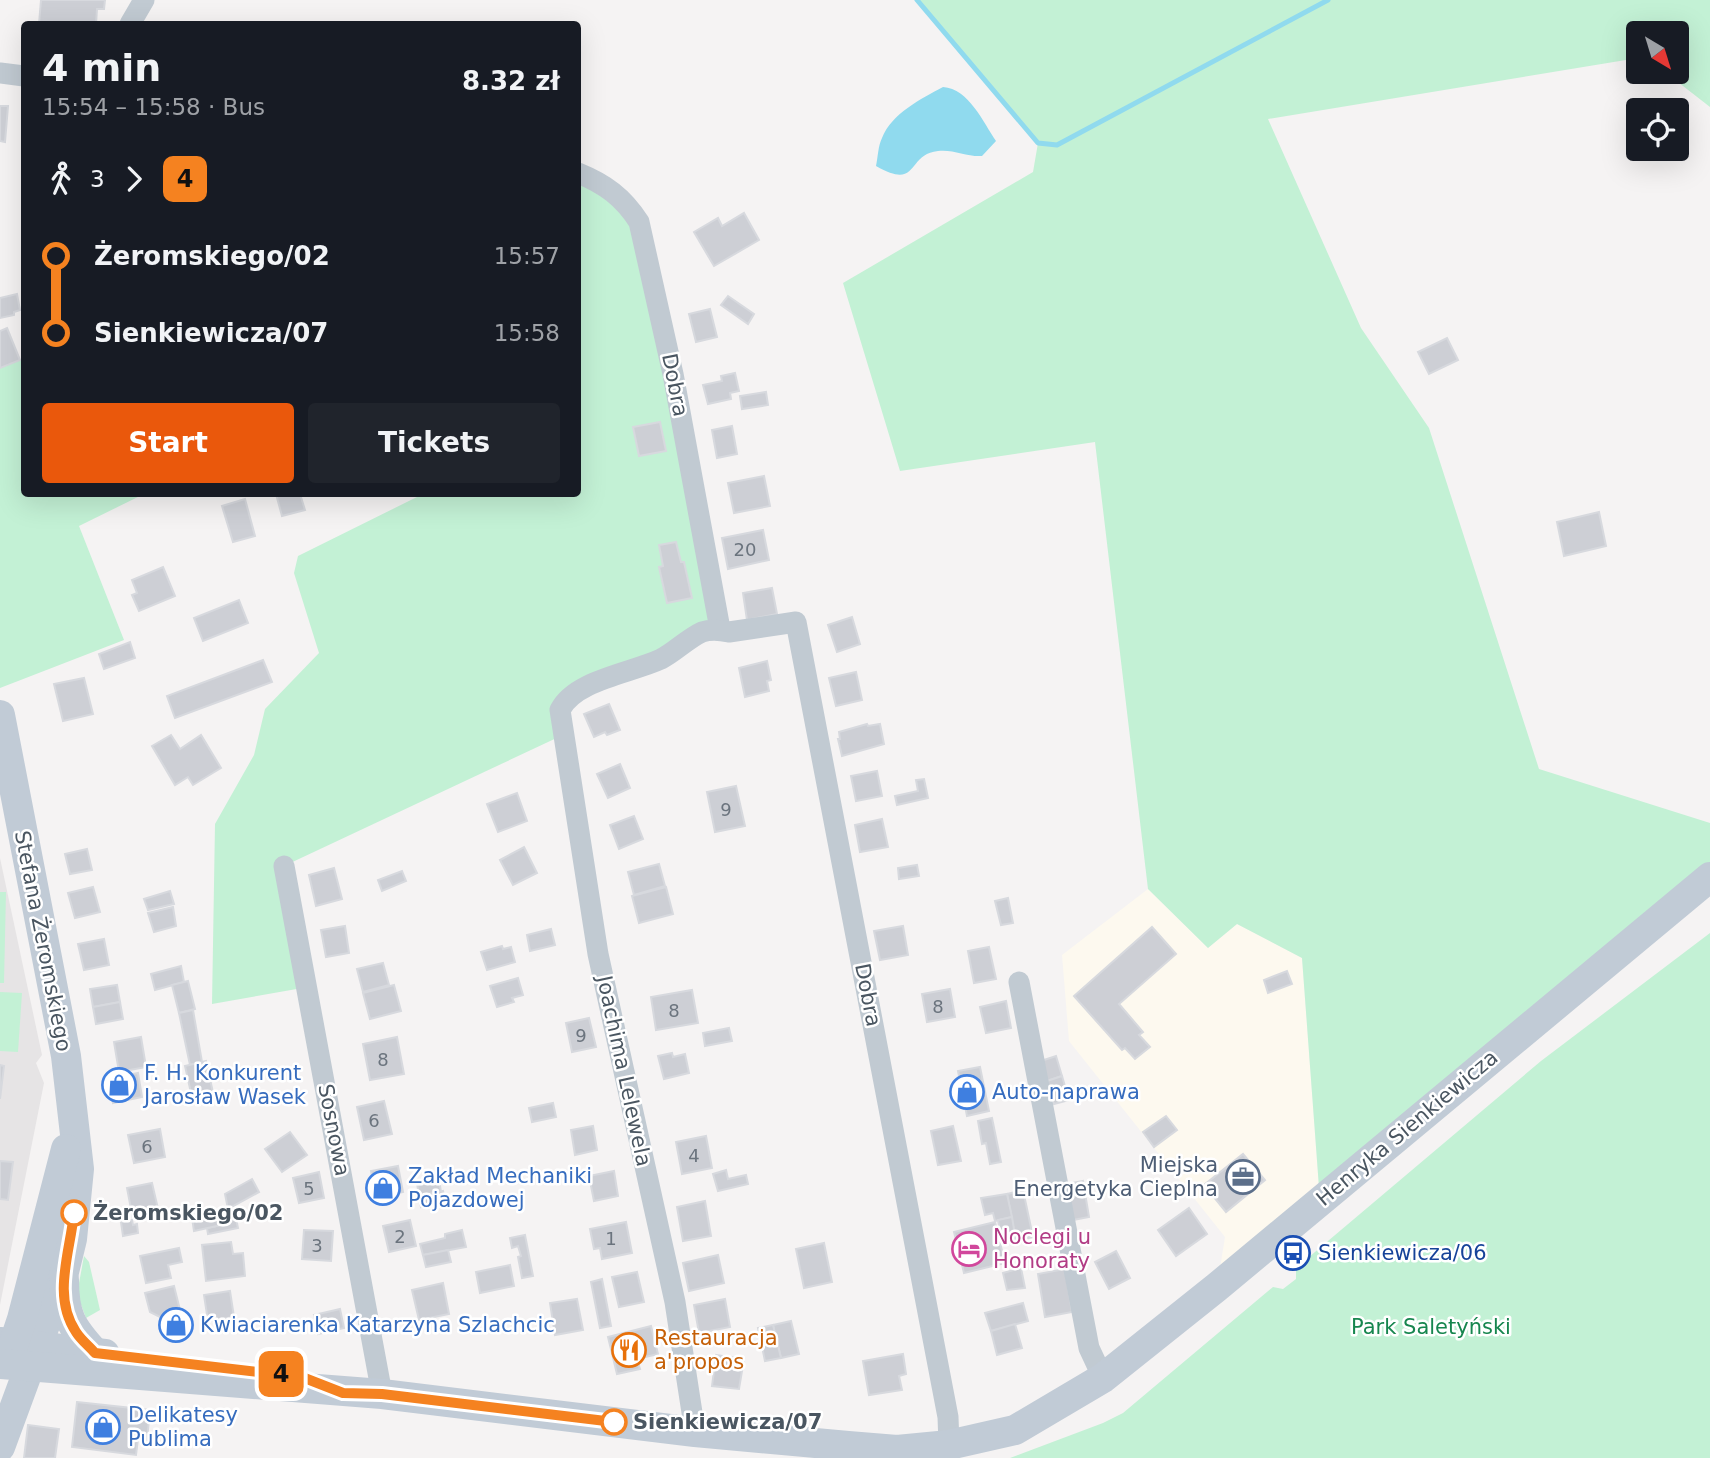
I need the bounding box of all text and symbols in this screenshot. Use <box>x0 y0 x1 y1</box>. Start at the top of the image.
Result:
north arrow <box>1626 21 1689 84</box>
map controls <box>1626 21 1689 161</box>
text: 4 min <box>42 46 161 90</box>
text: 8.32 zł <box>462 66 560 96</box>
text: 15:54 – 15:58 · Bus <box>42 94 265 120</box>
button: locate <box>1626 98 1689 161</box>
icon: walk <box>42 160 80 198</box>
icon: forward <box>115 160 153 198</box>
text: 4 <box>177 165 193 193</box>
text: 3 <box>90 166 105 192</box>
text: Żeromskiego/02 <box>94 241 330 271</box>
text: 15:57 <box>494 243 560 269</box>
text: Sienkiewicza/07 <box>94 318 328 348</box>
text: 15:58 <box>494 320 560 346</box>
street label: Dobra <box>657 351 693 419</box>
button: Start <box>42 403 294 483</box>
button: Tickets <box>308 403 560 483</box>
house number: 20 <box>734 539 756 560</box>
house number: 9 <box>720 799 732 820</box>
street label: Stefana Żeromskiego <box>10 828 77 1053</box>
street label: Dobra <box>850 961 886 1029</box>
street label: Joachima Lelewela <box>592 971 656 1169</box>
house number: 8 <box>932 996 944 1017</box>
house number: 8 <box>668 1000 680 1021</box>
house number: 9 <box>575 1025 587 1046</box>
street label: Henryka Sienkiewicza <box>1312 1045 1502 1211</box>
house number: 8 <box>377 1049 389 1070</box>
place label: F. H. Konkurent Jarosław Wasek <box>142 1061 307 1109</box>
shop icon: F. H. Konkurent Jarosław Wasek <box>100 1066 138 1104</box>
shop icon: Auto-naprawa <box>948 1073 986 1111</box>
place label: Auto-naprawa <box>992 1080 1140 1104</box>
street label: Sosnowa <box>313 1082 355 1178</box>
house number: 6 <box>368 1110 380 1131</box>
house number: 6 <box>141 1136 153 1157</box>
house number: 4 <box>688 1145 700 1166</box>
place label: Miejska Energetyka Cieplna <box>1013 1153 1218 1201</box>
office icon: Miejska Energetyka Cieplna <box>1224 1158 1262 1196</box>
place label: Zakład Mechaniki Pojazdowej <box>408 1164 592 1212</box>
shop icon: Zakład Mechaniki Pojazdowej <box>364 1169 402 1207</box>
house number: 5 <box>303 1178 315 1199</box>
marker: Żeromskiego/02 <box>61 1200 87 1226</box>
place label: Żeromskiego/02 <box>93 1200 283 1225</box>
place label: Noclegi u Honoraty <box>993 1225 1091 1273</box>
house number: 2 <box>394 1226 406 1247</box>
house number: 1 <box>605 1228 617 1249</box>
hotel icon: Noclegi u Honoraty <box>950 1230 988 1268</box>
bus stop icon: Sienkiewicza/06 <box>1274 1234 1312 1272</box>
house number: 3 <box>311 1235 323 1256</box>
place label: Sienkiewicza/06 <box>1318 1241 1487 1265</box>
shop icon: Kwiaciarenka Katarzyna Szlachcic <box>157 1306 195 1344</box>
place label: Kwiaciarenka Katarzyna Szlachcic <box>200 1313 555 1337</box>
park label: Park Saletyński <box>1351 1315 1511 1339</box>
place label: Restauracja a'propos <box>654 1326 778 1374</box>
restaurant icon: Restauracja a'propos <box>610 1331 648 1369</box>
line badge: 4 <box>258 1351 304 1397</box>
text: 4 <box>273 1360 289 1388</box>
place label: Delikatesy Publima <box>128 1403 238 1451</box>
shop icon: Delikatesy Publima <box>84 1408 122 1446</box>
marker: Sienkiewicza/07 <box>601 1409 627 1435</box>
place label: Sienkiewicza/07 <box>633 1410 822 1434</box>

